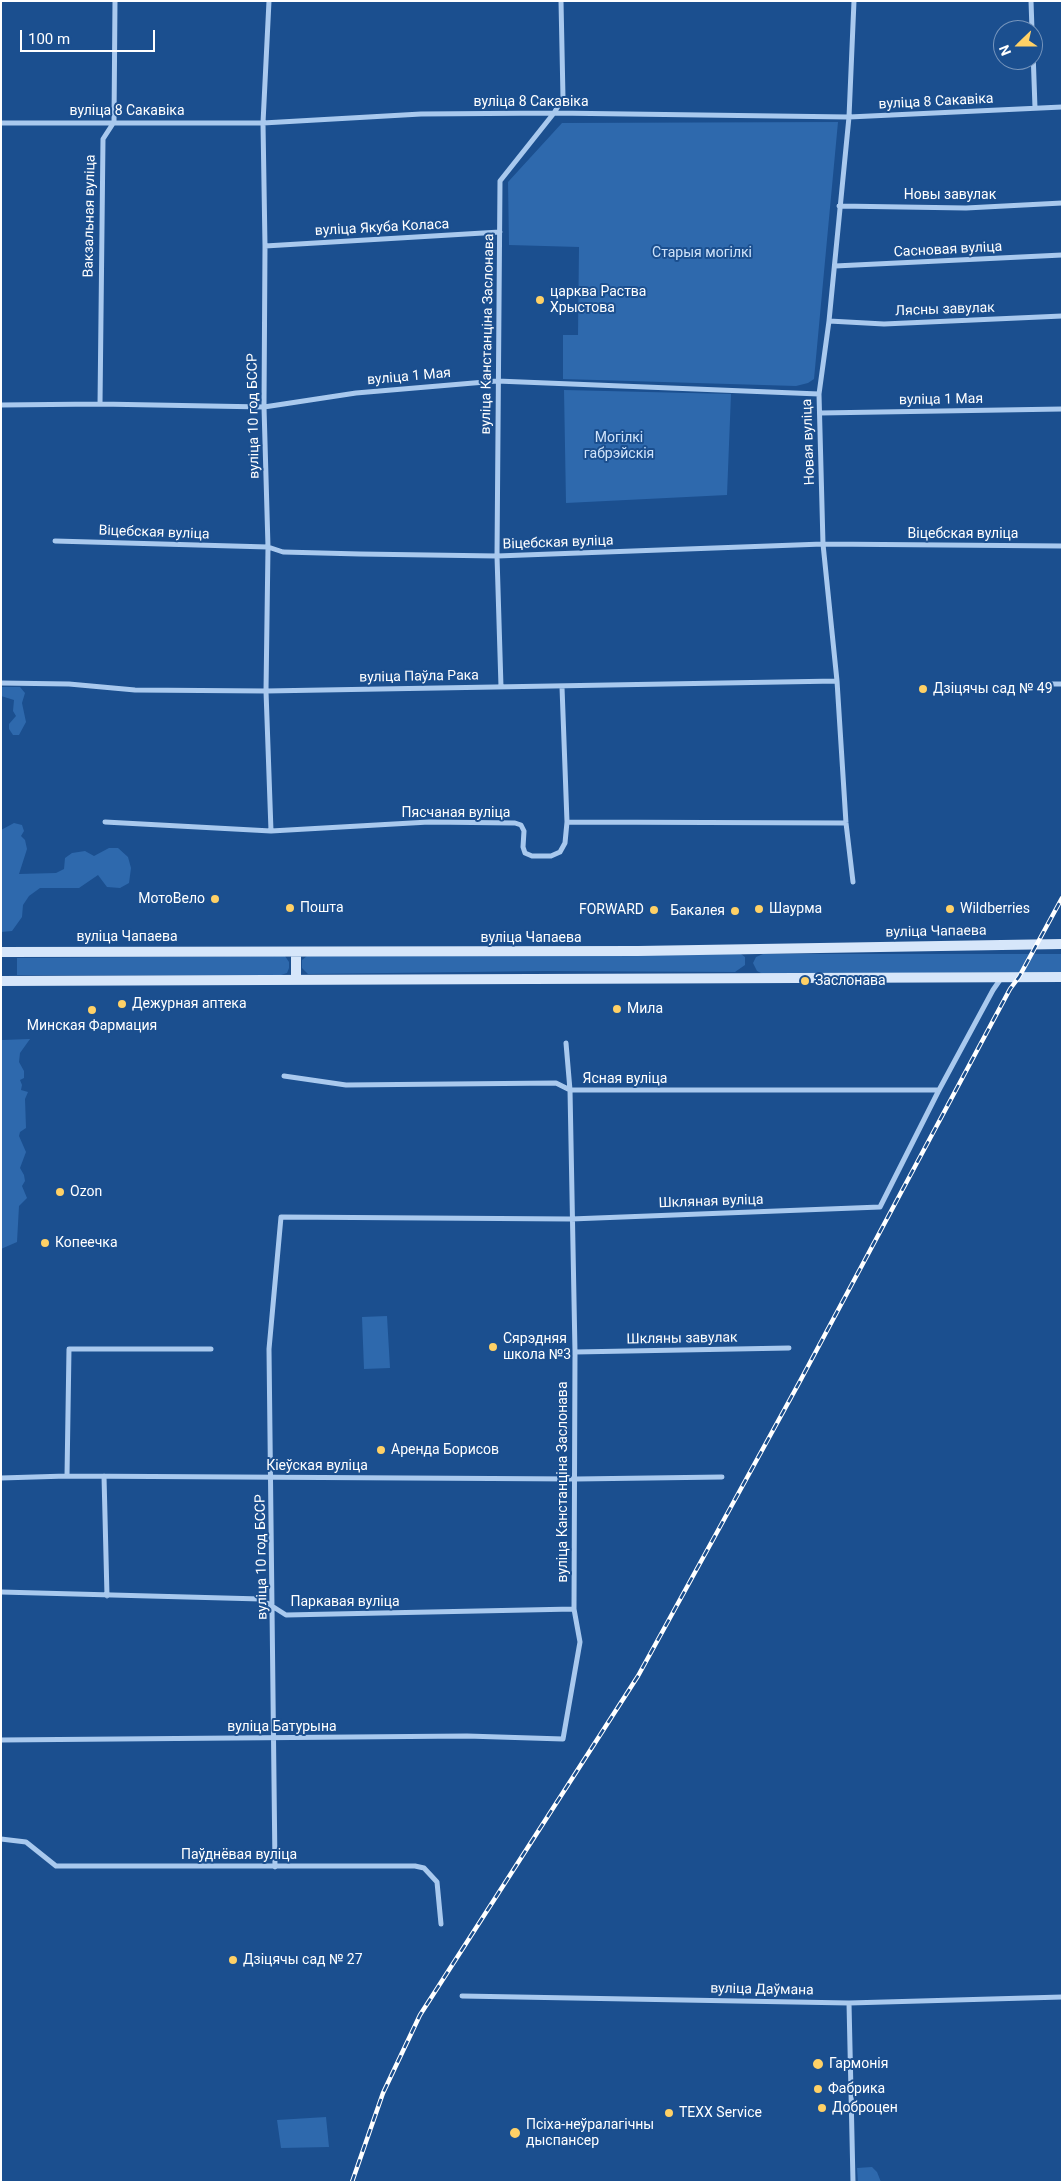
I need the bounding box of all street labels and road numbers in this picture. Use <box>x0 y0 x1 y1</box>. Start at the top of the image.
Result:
street label: вуліца 8 Сакавіка <box>878 91 994 113</box>
street label: вуліца 8 Сакавіка <box>473 94 589 110</box>
street label: вуліца 8 Сакавіка <box>69 103 185 119</box>
street label: Вакзальная вуліца <box>81 154 99 278</box>
street label: Новы завулак <box>904 187 996 203</box>
street label: вуліца Якуба Коласа <box>314 216 450 240</box>
street label: вуліца Канстанціна Заслонава <box>478 233 498 435</box>
street label: Сасновая вуліца <box>893 239 1003 261</box>
street label: Лясны завулак <box>895 300 995 320</box>
street label: вуліца 10 год БССР <box>245 353 263 479</box>
street label: вуліца 1 Мая <box>366 365 452 389</box>
street label: вуліца 1 Мая <box>899 391 983 409</box>
street label: Новая вуліца <box>799 399 819 485</box>
street label: Віцебская вуліца <box>98 523 210 543</box>
street label: Віцебская вуліца <box>908 526 1018 542</box>
street label: Віцебская вуліца <box>502 533 614 553</box>
street label: вуліца Паўла Рака <box>359 668 479 686</box>
street label: Пясчаная вуліца <box>402 805 510 821</box>
street label: вуліца Чапаева <box>885 923 987 941</box>
street label: вуліца Чапаева <box>76 929 178 945</box>
street label: вуліца Чапаева <box>480 930 582 946</box>
street label: Ясная вуліца <box>583 1071 667 1087</box>
street label: Шкляная вуліца <box>658 1192 764 1212</box>
street label: Шкляны завулак <box>626 1330 738 1348</box>
street label: вуліца Канстанціна Заслонава <box>555 1382 571 1582</box>
street label: Кіеўская вуліца <box>266 1458 368 1474</box>
street label: вуліца 10 год БССР <box>253 1494 271 1620</box>
street label: Паркавая вуліца <box>290 1594 400 1610</box>
street label: вуліца Батурына <box>227 1719 337 1735</box>
street label: Паўднёвая вуліца <box>181 1847 297 1863</box>
street label: вуліца Даўмана <box>710 1981 814 1999</box>

